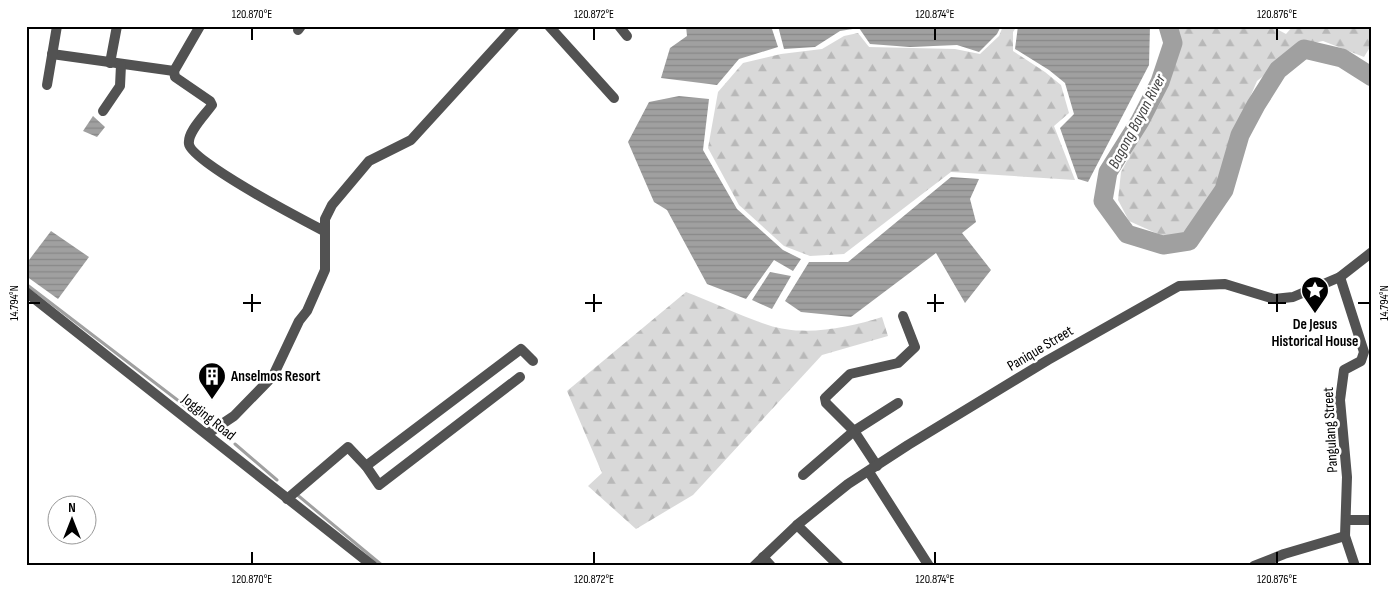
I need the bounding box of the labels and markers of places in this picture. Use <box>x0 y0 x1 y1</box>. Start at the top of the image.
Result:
place icon: De Jesus Historical House <box>1300 275 1330 314</box>
place label: De Jesus Historical House <box>1272 315 1358 351</box>
building icon: Anselmos Resort <box>197 361 227 400</box>
place label: Anselmos Resort <box>230 367 321 386</box>

